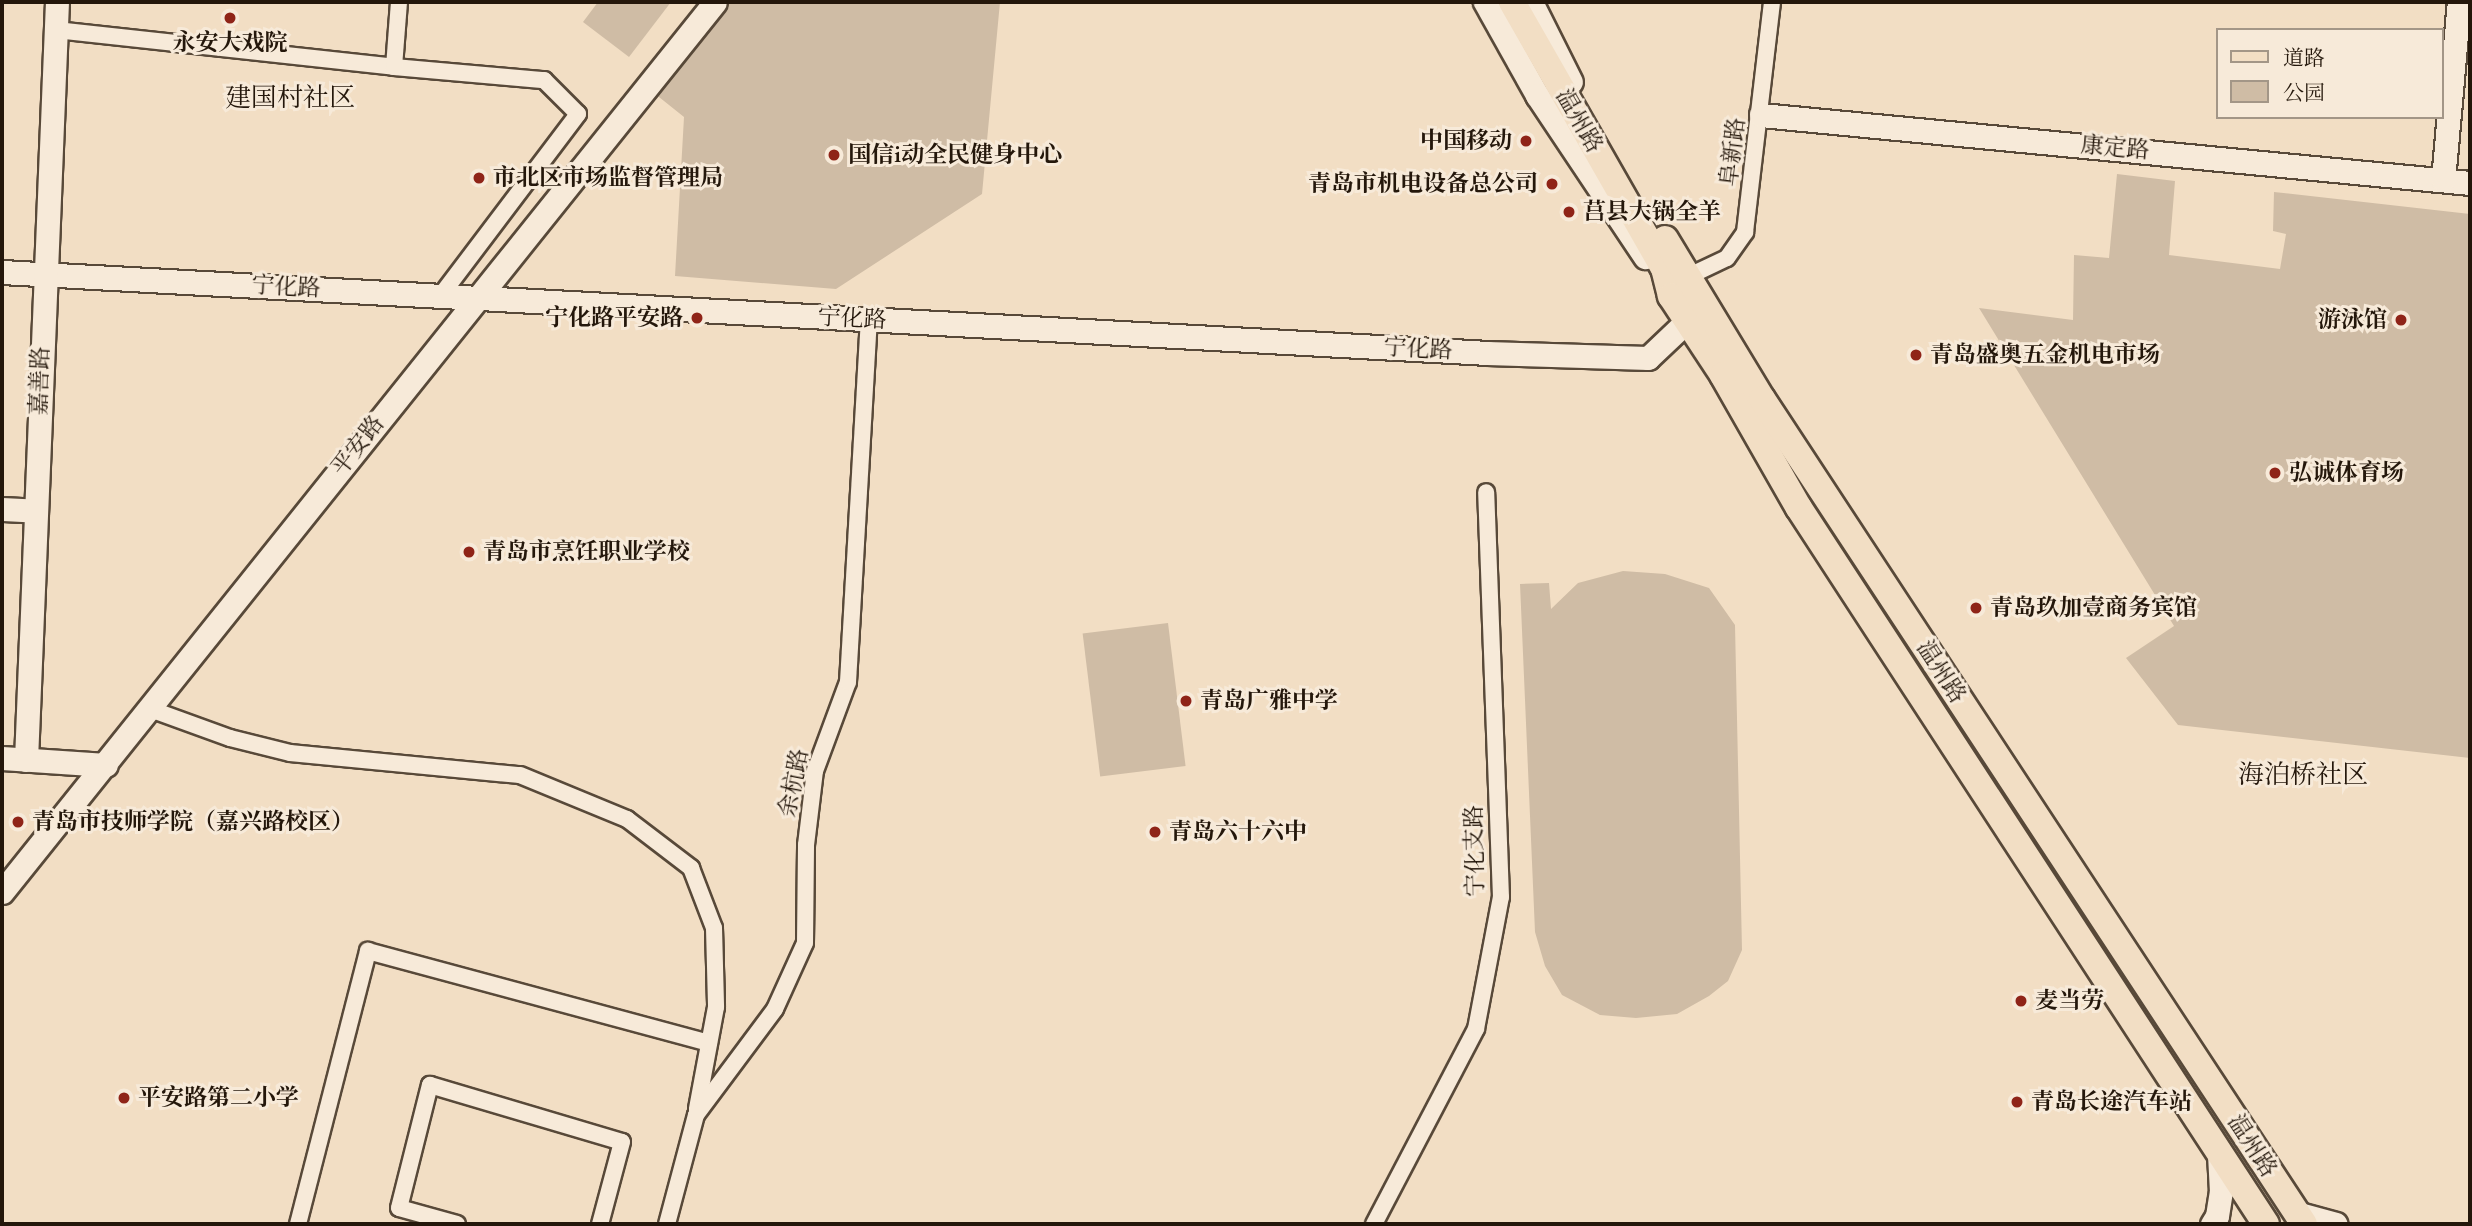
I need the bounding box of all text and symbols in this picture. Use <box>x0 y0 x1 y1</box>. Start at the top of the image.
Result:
marker: 永安大戏院 <box>222 10 238 26</box>
legend <box>2216 28 2444 119</box>
place label: 永安大戏院 <box>173 29 287 57</box>
text: 道路 <box>2283 44 2325 73</box>
text: 公园 <box>2283 79 2325 108</box>
district label: 建国村社区 <box>225 82 355 114</box>
street label: 温州路 <box>1550 84 1608 158</box>
street label: 阜新路 <box>1715 116 1751 188</box>
place label: 中国移动 <box>1420 127 1512 155</box>
street label: 康定路 <box>2079 131 2151 165</box>
marker: 中国移动 <box>1518 133 1534 149</box>
place label: 国信i动全民健身中心 <box>848 141 1062 169</box>
marker: 国信i动全民健身中心 <box>826 147 842 163</box>
place label: 市北区市场监督管理局 <box>493 164 723 192</box>
marker: 市北区市场监督管理局 <box>471 170 487 186</box>
place label: 青岛市机电设备总公司 <box>1308 170 1538 198</box>
marker: 青岛市机电设备总公司 <box>1544 176 1560 192</box>
place label: 莒县大锅全羊 <box>1583 198 1721 226</box>
marker: 莒县大锅全羊 <box>1561 204 1577 220</box>
street label: 宁化路 <box>251 271 321 303</box>
street label: 宁化路 <box>817 303 887 335</box>
place label: 宁化路平安路 <box>545 304 683 332</box>
place label: 游泳馆 <box>2318 306 2387 334</box>
marker: 宁化路平安路 <box>689 310 705 326</box>
marker: 游泳馆 <box>2393 312 2409 328</box>
street label: 宁化路 <box>1383 333 1453 365</box>
place label: 青岛盛奥五金机电市场 <box>1930 341 2160 369</box>
street label: 嘉善路 <box>25 346 55 416</box>
marker: 青岛盛奥五金机电市场 <box>1908 347 1924 363</box>
street label: 平安路 <box>326 410 390 482</box>
place label: 弘诚体育场 <box>2289 459 2404 487</box>
marker: 弘诚体育场 <box>2267 465 2283 481</box>
place label: 青岛市烹饪职业学校 <box>483 538 690 566</box>
marker: 青岛市烹饪职业学校 <box>461 544 477 560</box>
place label: 青岛玖加壹商务宾馆 <box>1990 594 2197 622</box>
marker: 青岛玖加壹商务宾馆 <box>1968 600 1984 616</box>
street label: 温州路 <box>1911 636 1971 708</box>
place label: 青岛广雅中学 <box>1200 687 1338 715</box>
marker: 青岛广雅中学 <box>1178 693 1194 709</box>
street label: 余杭路 <box>774 747 814 819</box>
district label: 海泊桥社区 <box>2238 759 2368 791</box>
street label: 宁化支路 <box>1460 805 1490 897</box>
place label: 青岛市技师学院（嘉兴路校区） <box>32 808 354 836</box>
marker: 青岛市技师学院（嘉兴路校区） <box>10 814 26 830</box>
place label: 青岛六十六中 <box>1169 818 1307 846</box>
marker: 青岛六十六中 <box>1147 824 1163 840</box>
place label: 麦当劳 <box>2035 987 2104 1015</box>
marker: 麦当劳 <box>2013 993 2029 1009</box>
place label: 平安路第二小学 <box>138 1084 299 1112</box>
place label: 青岛长途汽车站 <box>2031 1088 2192 1116</box>
marker: 平安路第二小学 <box>116 1090 132 1106</box>
marker: 青岛长途汽车站 <box>2009 1094 2025 1110</box>
street label: 温州路 <box>2222 1110 2282 1182</box>

